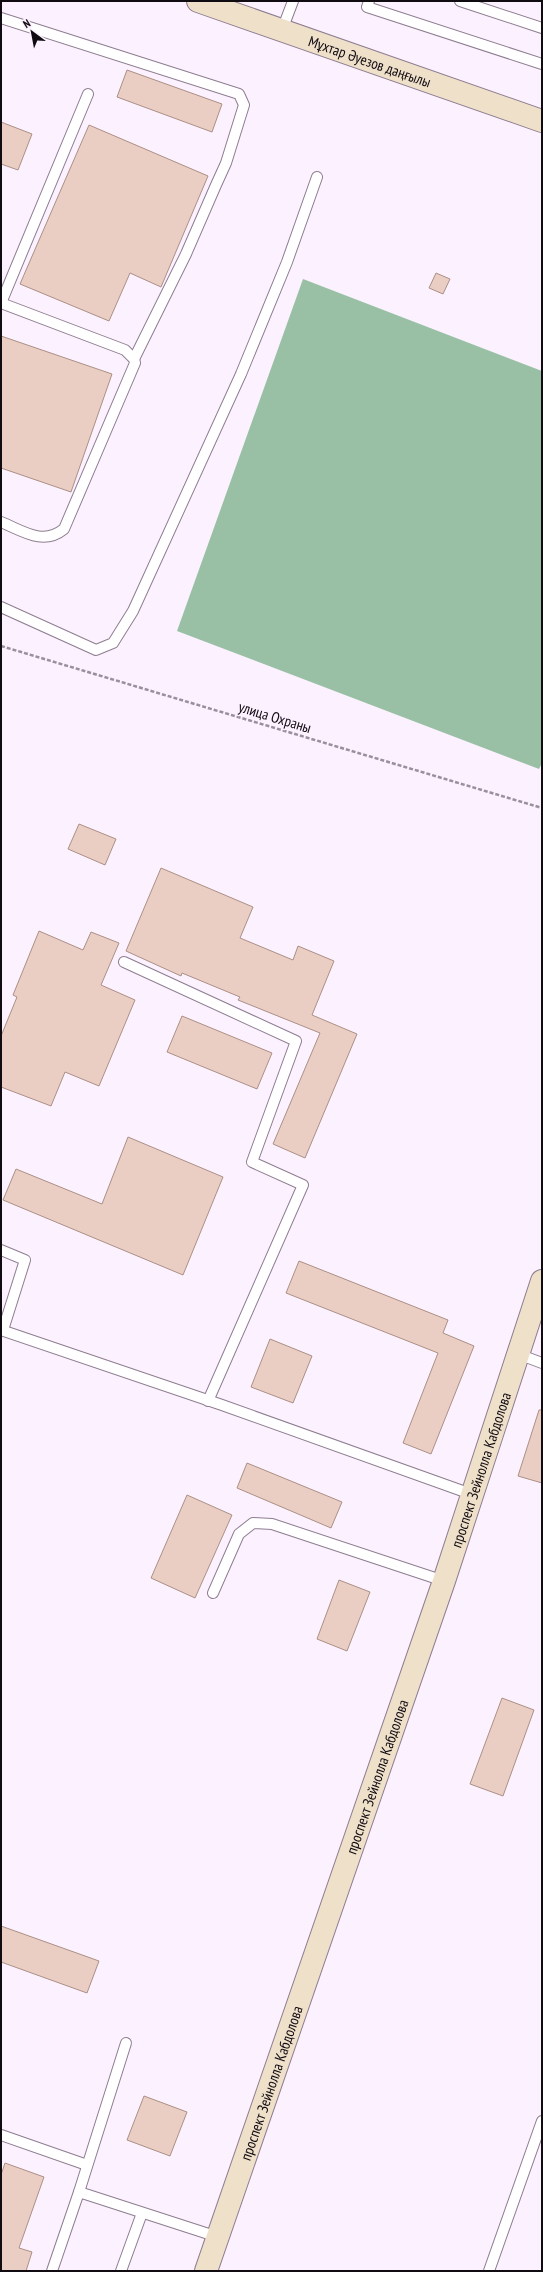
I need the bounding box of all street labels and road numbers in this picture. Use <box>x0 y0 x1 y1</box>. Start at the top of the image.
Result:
street label: Мұхтар Әуезов даңғылы <box>306 31 434 91</box>
street label: улица Охраны <box>236 697 314 737</box>
street label: проспект Зейнолла Кабдолова <box>446 1390 515 1550</box>
street label: проспект Зейнолла Кабдолова <box>341 1697 412 1856</box>
street label: проспект Зейнолла Кабдолова <box>235 2003 306 2163</box>

